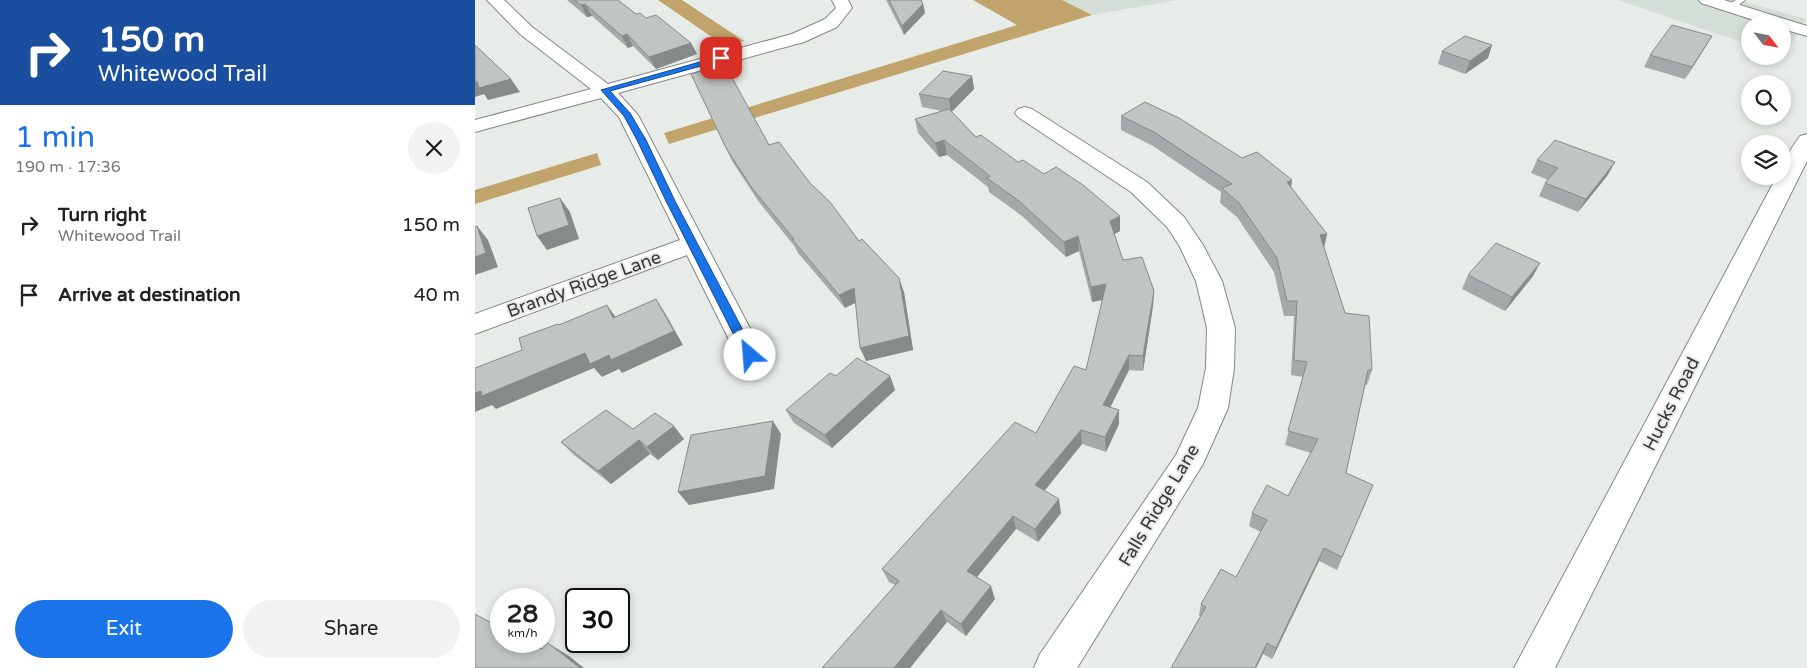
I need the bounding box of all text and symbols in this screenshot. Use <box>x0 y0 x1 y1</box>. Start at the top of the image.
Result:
north arrow <box>1741 15 1791 65</box>
map controls <box>1741 15 1791 185</box>
text: 150 m <box>98 19 205 61</box>
icon: right <box>15 20 80 85</box>
pin <box>700 37 742 79</box>
icon: arrive <box>707 44 735 72</box>
text: Whitewood Trail <box>98 61 267 87</box>
button: search <box>1741 75 1791 125</box>
text: 1 min <box>15 119 95 156</box>
button: close <box>408 122 460 174</box>
button: layers <box>1741 135 1791 185</box>
text: 190 m · 17:36 <box>15 157 121 177</box>
text: Turn right <box>58 204 146 226</box>
icon: right <box>15 211 43 239</box>
text: 150 m <box>402 214 460 236</box>
text: Whitewood Trail <box>58 226 181 246</box>
street label: Brandy Ridge Lane <box>504 246 664 322</box>
icon: arrive <box>15 281 43 309</box>
text: Arrive at destination <box>58 284 241 306</box>
text: 40 m <box>414 284 460 306</box>
position arrow <box>723 328 775 380</box>
street label: Hucks Road <box>1638 353 1704 455</box>
street label: Falls Ridge Lane <box>1114 440 1204 570</box>
speed limit sign: 30 <box>565 588 630 653</box>
text: 28 <box>507 599 538 629</box>
button: Exit <box>15 600 233 658</box>
button: Share <box>243 600 460 658</box>
text: km/h <box>507 626 538 640</box>

